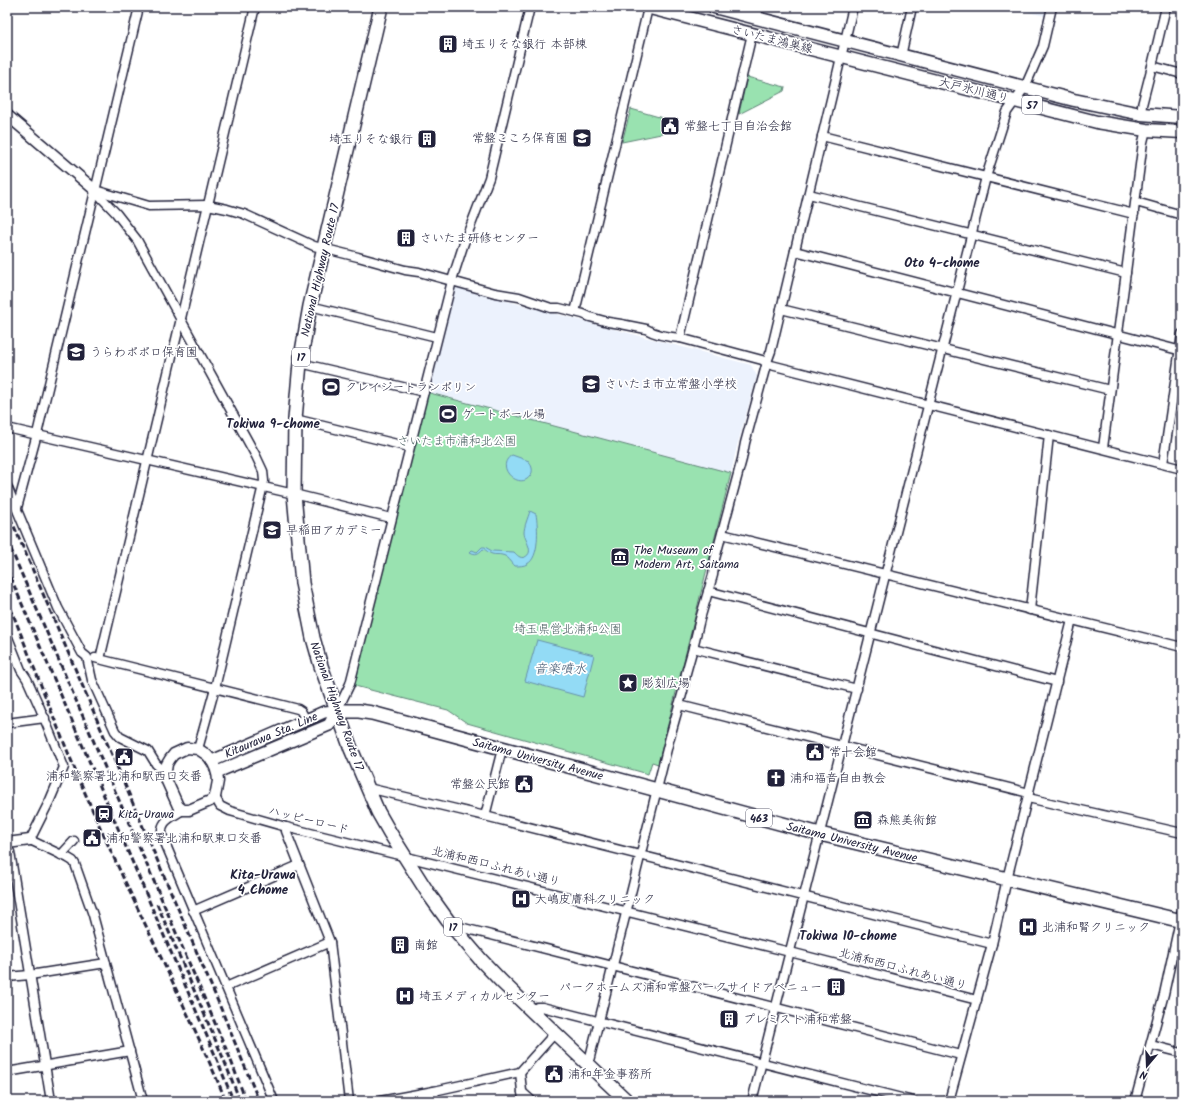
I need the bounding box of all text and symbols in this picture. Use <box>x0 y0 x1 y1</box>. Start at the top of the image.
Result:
street label: さいたま鴻巣線 <box>729 20 815 59</box>
building icon: 埼玉りそな銀行 本部棟 <box>437 33 459 55</box>
place label: 埼玉りそな銀行 本部棟 <box>462 35 587 54</box>
street label: 大戸氷川通り <box>937 73 1011 108</box>
road number: 57 <box>1022 96 1042 114</box>
public building icon: 常盤七丁目自治会館 <box>659 115 681 137</box>
place label: 常盤七丁目自治会館 <box>684 117 792 136</box>
school or university icon: 常盤こころ保育園 <box>571 127 593 149</box>
building icon: 埼玉りそな銀行 <box>416 128 438 150</box>
place label: 常盤こころ保育園 <box>472 129 568 148</box>
place label: 埼玉りそな銀行 <box>329 130 413 149</box>
street label: National Highway Route 17 <box>296 201 345 339</box>
building icon: さいたま研修センター <box>395 227 417 249</box>
place label: さいたま研修センター <box>420 229 539 248</box>
district label: Oto 4-chome <box>904 253 980 274</box>
school or university icon: うらわポポロ保育園 <box>65 341 87 363</box>
place label: うらわポポロ保育園 <box>90 343 198 362</box>
road number: 17 <box>292 348 310 366</box>
school or university icon: さいたま市立常盤小学校 <box>580 373 602 395</box>
place label: さいたま市立常盤小学校 <box>605 375 737 394</box>
sports icon: クレイジートランポリン <box>320 376 342 398</box>
place label: クレイジートランポリン <box>345 378 476 397</box>
sports icon: ゲートボール場 <box>437 403 459 425</box>
place label: ゲートボール場 <box>462 405 545 424</box>
district label: Tokiwa 9-chome <box>226 414 321 435</box>
park label: さいたま市浦和北公園 <box>397 432 517 451</box>
school or university icon: 早稲田アカデミー <box>261 519 283 541</box>
place label: 早稲田アカデミー <box>286 521 382 540</box>
place label: The Museum of Modern Art, Saitama <box>634 541 740 574</box>
museum icon: The Museum of Modern Art, Saitama <box>609 546 631 568</box>
park label: 埼玉県営北浦和公園 <box>514 620 622 639</box>
street label: National Highway Route 17 <box>304 639 369 774</box>
water label: 音楽噴水 <box>534 659 586 680</box>
place icon: 彫刻広場 <box>617 672 639 694</box>
place label: 彫刻広場 <box>642 674 690 693</box>
street label: Kitaurawa Sta. Line <box>222 707 321 764</box>
street label: Saitama University Avenue <box>471 733 606 786</box>
public building icon: 常十会館 <box>804 741 826 763</box>
place label: 常十会館 <box>829 743 877 762</box>
public building icon: 浦和警察署北浦和駅西口交番 <box>113 746 135 768</box>
place label: 浦和警察署北浦和駅西口交番 <box>46 767 202 786</box>
church icon: 浦和福音自由教会 <box>765 767 787 789</box>
place label: 浦和福音自由教会 <box>790 769 886 788</box>
public building icon: 常盤公民館 <box>513 773 535 795</box>
place label: 常盤公民館 <box>450 775 510 794</box>
street label: ハッピーロード <box>266 801 351 840</box>
station icon: Kita-Urawa <box>93 803 115 825</box>
place label: Kita-Urawa <box>118 805 175 824</box>
road number: 463 <box>746 809 772 827</box>
museum icon: 森熊美術館 <box>852 809 874 831</box>
place label: 森熊美術館 <box>877 811 937 830</box>
street label: Saitama University Avenue <box>784 817 920 868</box>
public building icon: 浦和警察署北浦和駅東口交番 <box>81 827 103 849</box>
place label: 浦和警察署北浦和駅東口交番 <box>106 829 262 848</box>
street label: 北浦和西口ふれあい通り <box>430 841 562 892</box>
district label: Kita-Urawa 4 Chome <box>230 865 296 901</box>
hospital icon: 大嶋皮膚科クリニック <box>510 888 532 910</box>
place label: 大嶋皮膚科クリニック <box>535 890 655 909</box>
hospital icon: 北浦和腎クリニック <box>1017 916 1039 938</box>
road number: 17 <box>444 918 462 936</box>
place label: 北浦和腎クリニック <box>1042 918 1150 937</box>
district label: Tokiwa 10-chome <box>799 926 898 947</box>
building icon: 南館 <box>389 934 411 956</box>
place label: 南館 <box>414 936 438 955</box>
street label: 北浦和西口ふれあい通り <box>837 943 969 996</box>
building icon: パークホームズ浦和常盤パークサイドアベニュー <box>825 976 847 998</box>
place label: パークホームズ浦和常盤パークサイドアベニュー <box>559 978 822 997</box>
hospital icon: 埼玉メディカルセンター <box>394 985 416 1007</box>
place label: 埼玉メディカルセンター <box>419 987 550 1006</box>
building icon: プレミスト浦和常盤 <box>718 1008 740 1030</box>
place label: プレミスト浦和常盤 <box>743 1010 852 1029</box>
north arrow <box>1127 1046 1167 1086</box>
public building icon: 浦和年金事務所 <box>543 1063 565 1085</box>
place label: 浦和年金事務所 <box>568 1065 652 1084</box>
text: N <box>1138 1065 1150 1084</box>

